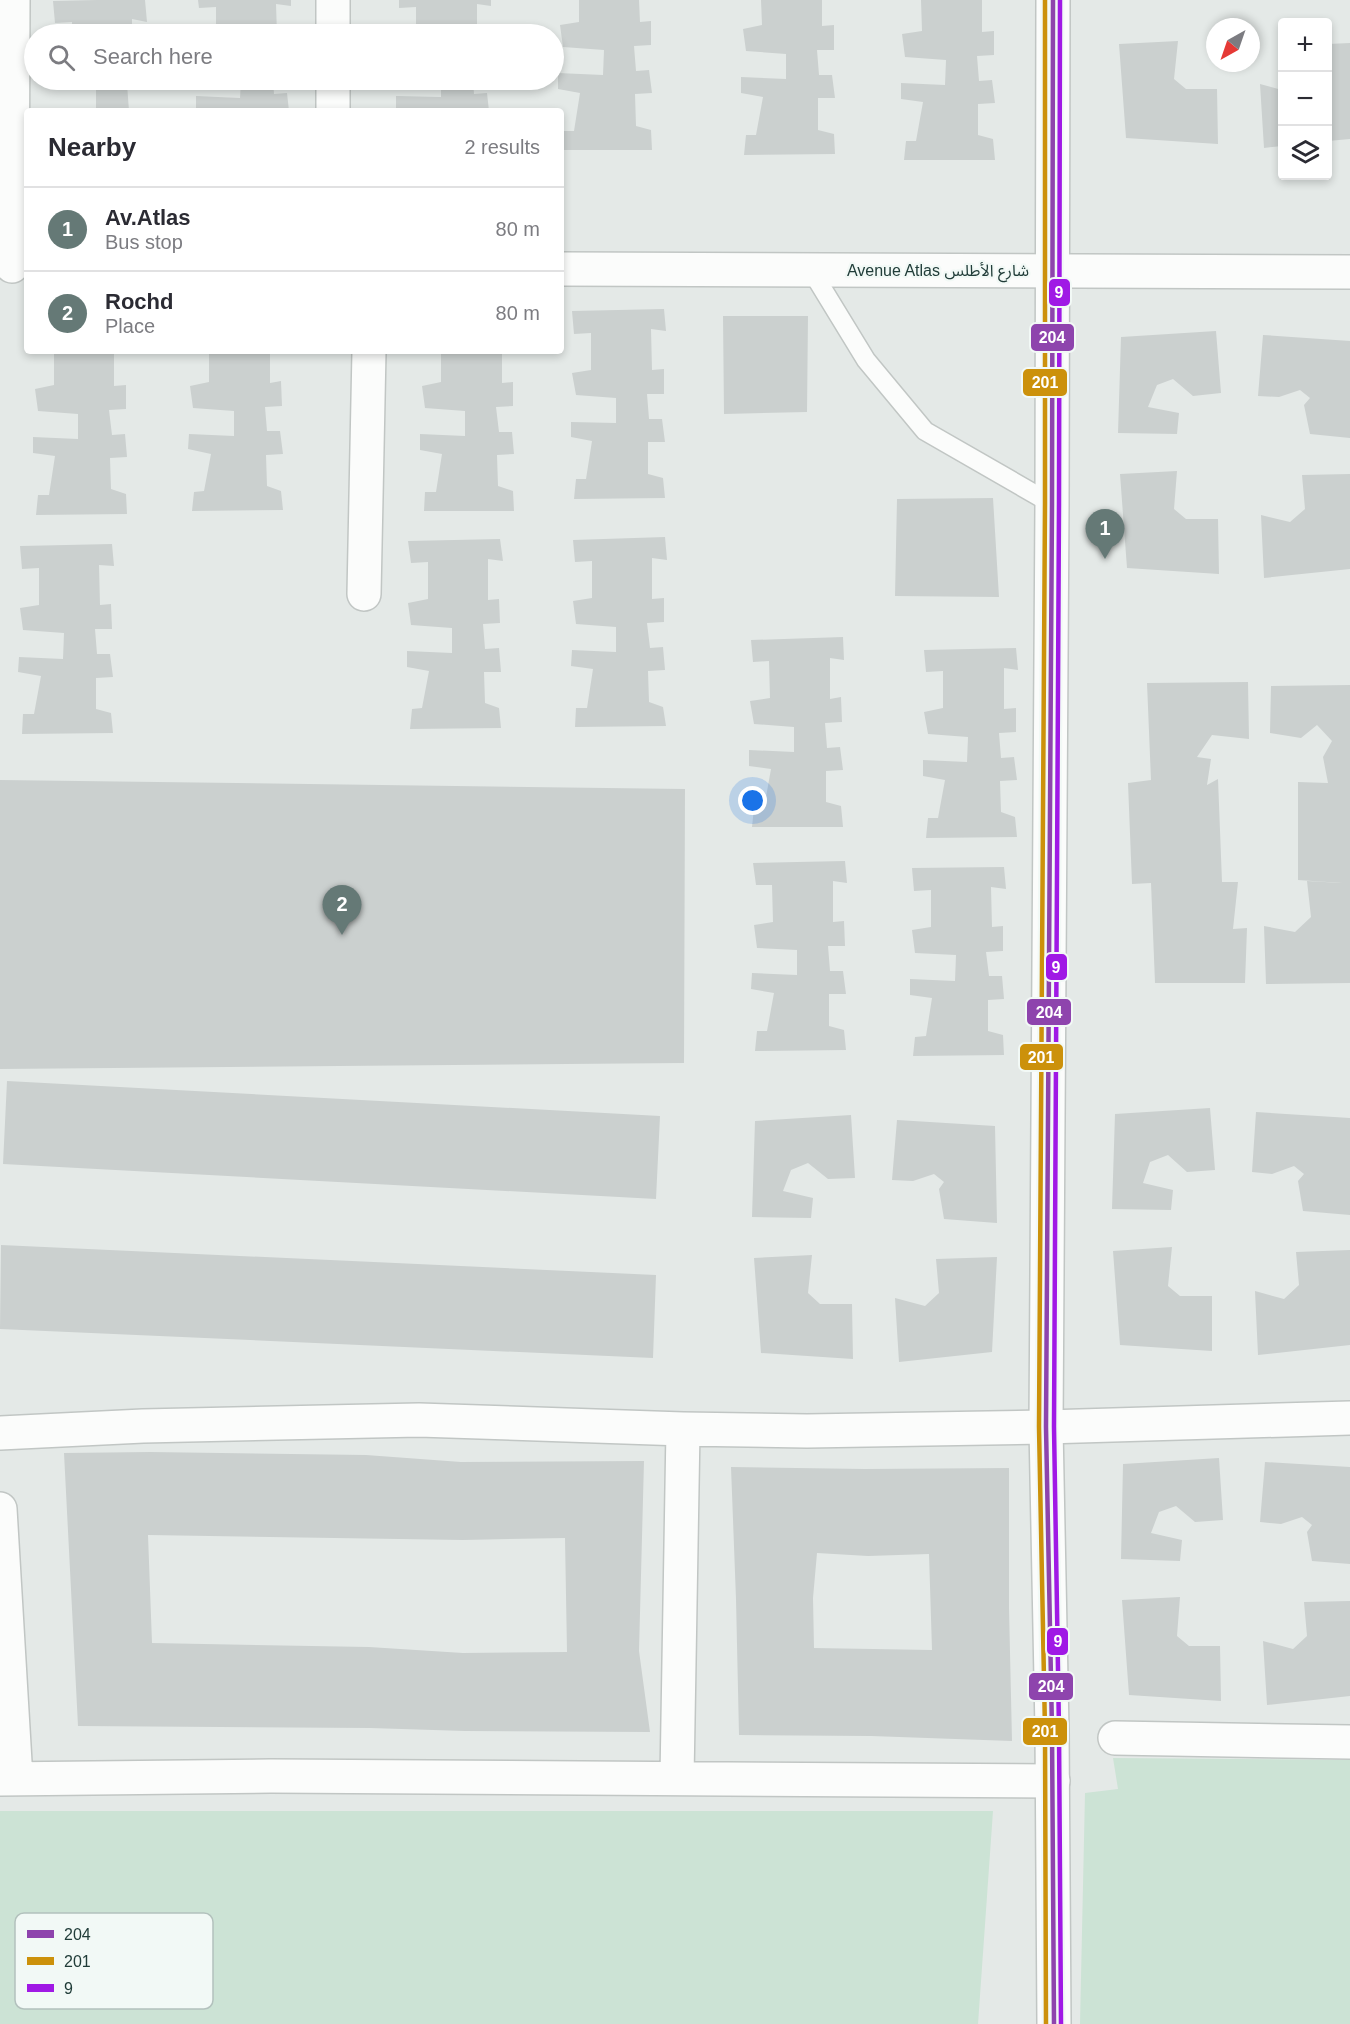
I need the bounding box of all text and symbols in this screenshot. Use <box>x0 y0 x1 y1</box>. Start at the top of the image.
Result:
north arrow <box>1206 18 1260 72</box>
map controls <box>1278 18 1332 180</box>
button: + <box>1278 18 1332 72</box>
search box <box>24 24 564 90</box>
icon: search <box>45 41 78 74</box>
text: Search here <box>93 44 213 69</box>
button: − <box>1278 72 1332 126</box>
button: layers <box>1278 126 1332 180</box>
text: Nearby <box>48 132 136 162</box>
text: 2 results <box>464 136 540 158</box>
text: Av.Atlas <box>105 205 191 230</box>
text: 1 <box>62 218 73 240</box>
text: 80 m <box>496 218 540 240</box>
text: Bus stop <box>105 231 183 253</box>
street label: Avenue Atlas شارع الأطلس <box>847 262 1029 283</box>
line badge: 9 <box>1048 278 1071 307</box>
text: 9 <box>1055 284 1064 301</box>
text: Rochd <box>105 289 173 314</box>
text: 2 <box>62 302 73 324</box>
text: 80 m <box>496 302 540 324</box>
text: Place <box>105 315 155 337</box>
line badge: 204 <box>1030 323 1075 352</box>
text: 204 <box>1039 329 1065 346</box>
line badge: 201 <box>1022 368 1068 397</box>
text: 201 <box>1032 374 1058 391</box>
pin: 1 <box>1086 510 1124 559</box>
your location <box>738 786 767 815</box>
pin: 2 <box>322 886 362 935</box>
line badge: 9 <box>1045 953 1068 981</box>
text: 9 <box>1052 959 1061 976</box>
line badge: 204 <box>1026 998 1072 1026</box>
text: 204 <box>1036 1004 1062 1021</box>
line badge: 201 <box>1019 1043 1064 1071</box>
text: 201 <box>1028 1049 1054 1066</box>
line badge: 9 <box>1046 1627 1069 1656</box>
text: 9 <box>1054 1633 1063 1650</box>
line badge: 204 <box>1028 1672 1074 1701</box>
text: 204 <box>1038 1678 1064 1695</box>
line badge: 201 <box>1022 1717 1068 1746</box>
text: 201 <box>1032 1723 1058 1740</box>
legend <box>15 1913 213 2009</box>
text: 204 <box>64 1926 91 1943</box>
text: 201 <box>64 1953 91 1970</box>
text: 9 <box>64 1980 73 1997</box>

